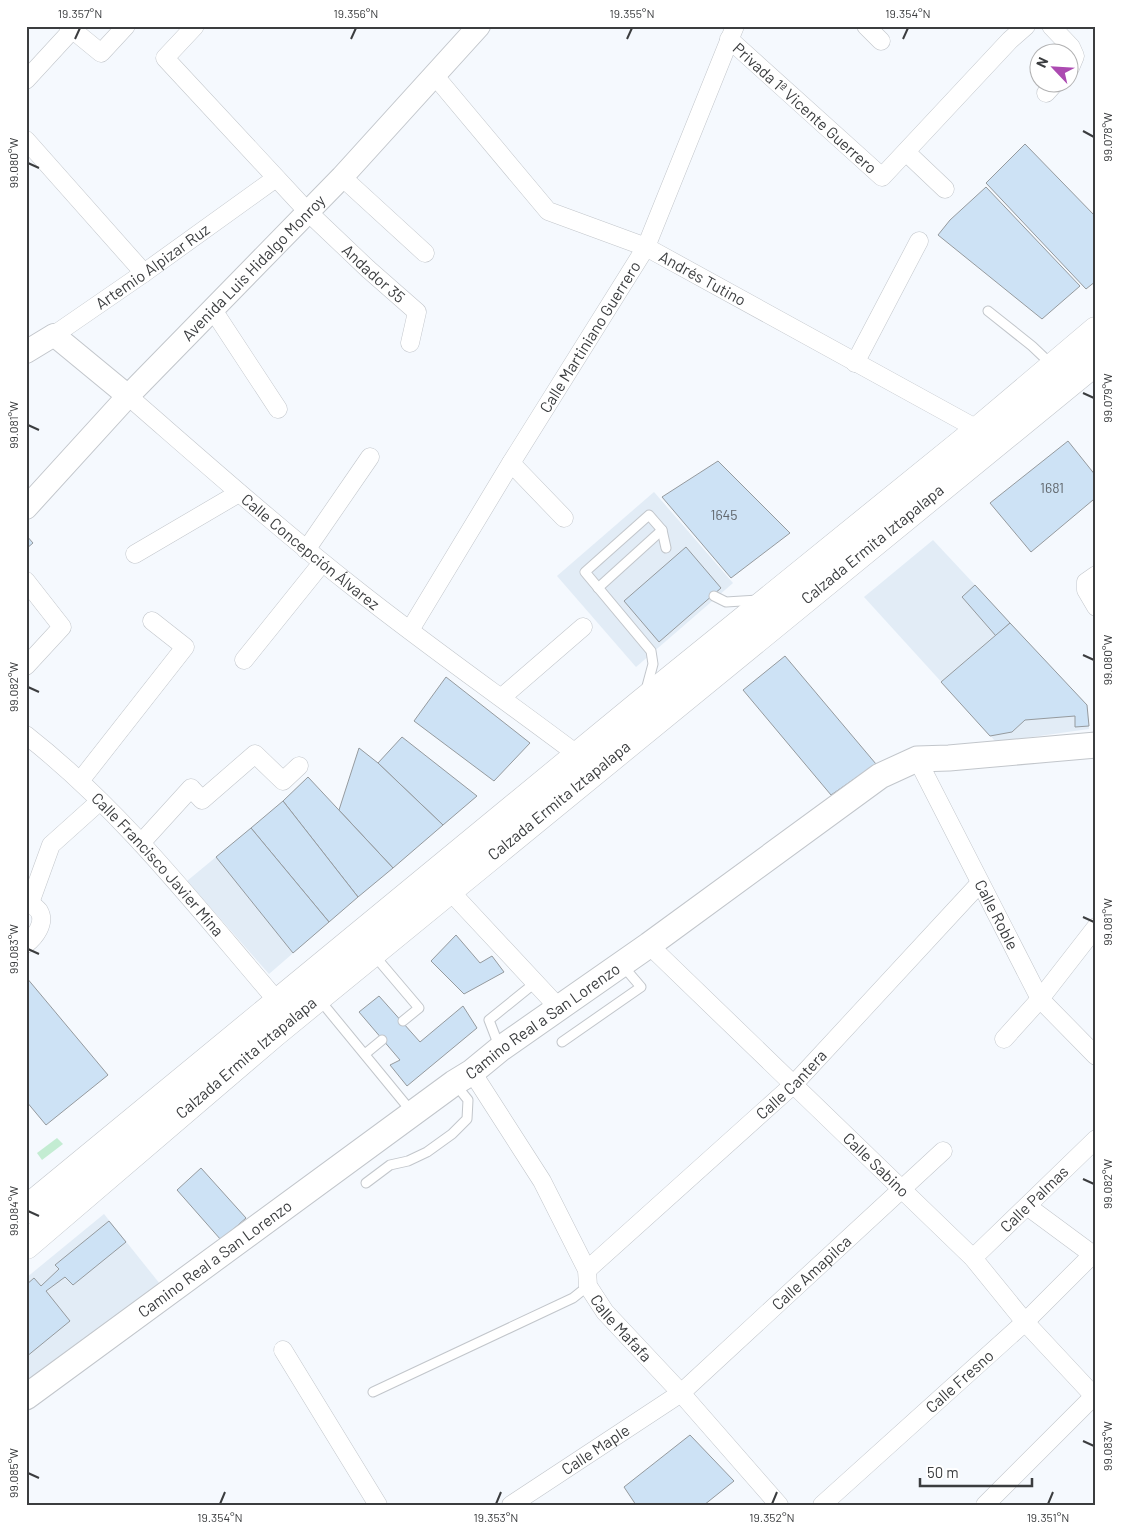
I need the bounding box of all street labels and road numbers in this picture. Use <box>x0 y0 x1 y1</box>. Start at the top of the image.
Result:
street label: Privada 1ª Vicente Guerrero <box>730 38 881 177</box>
street label: Avenida Luis Hidalgo Monroy <box>178 190 329 344</box>
street label: Artemio Alpizar Ruz <box>91 219 213 313</box>
street label: Andador 35 <box>339 240 409 306</box>
street label: Andrés Tutino <box>656 246 750 309</box>
street label: Calle Martiniano Guerrero <box>535 257 644 416</box>
street label: Calzada Ermita Iztapalapa <box>797 480 947 607</box>
street label: Calle Concepción Álvarez <box>238 489 384 613</box>
street label: Calzada Ermita Iztapalapa <box>483 736 633 864</box>
street label: Calle Francisco Javier Mina <box>88 788 228 940</box>
street label: Calle Roble <box>971 876 1023 953</box>
street label: Camino Real a San Lorenzo <box>462 958 623 1083</box>
street label: Calzada Ermita Iztapalapa <box>171 992 320 1122</box>
street label: Calle Cantera <box>752 1045 830 1123</box>
street label: Calle Sabino <box>840 1128 914 1200</box>
street label: Calle Palmas <box>996 1161 1072 1236</box>
street label: Camino Real a San Lorenzo <box>134 1195 295 1321</box>
street label: Calle Amapilca <box>767 1231 855 1314</box>
street label: Calle Mafafa <box>587 1290 656 1365</box>
street label: Calle Fresno <box>921 1345 997 1416</box>
street label: Calle Maple <box>557 1420 633 1478</box>

